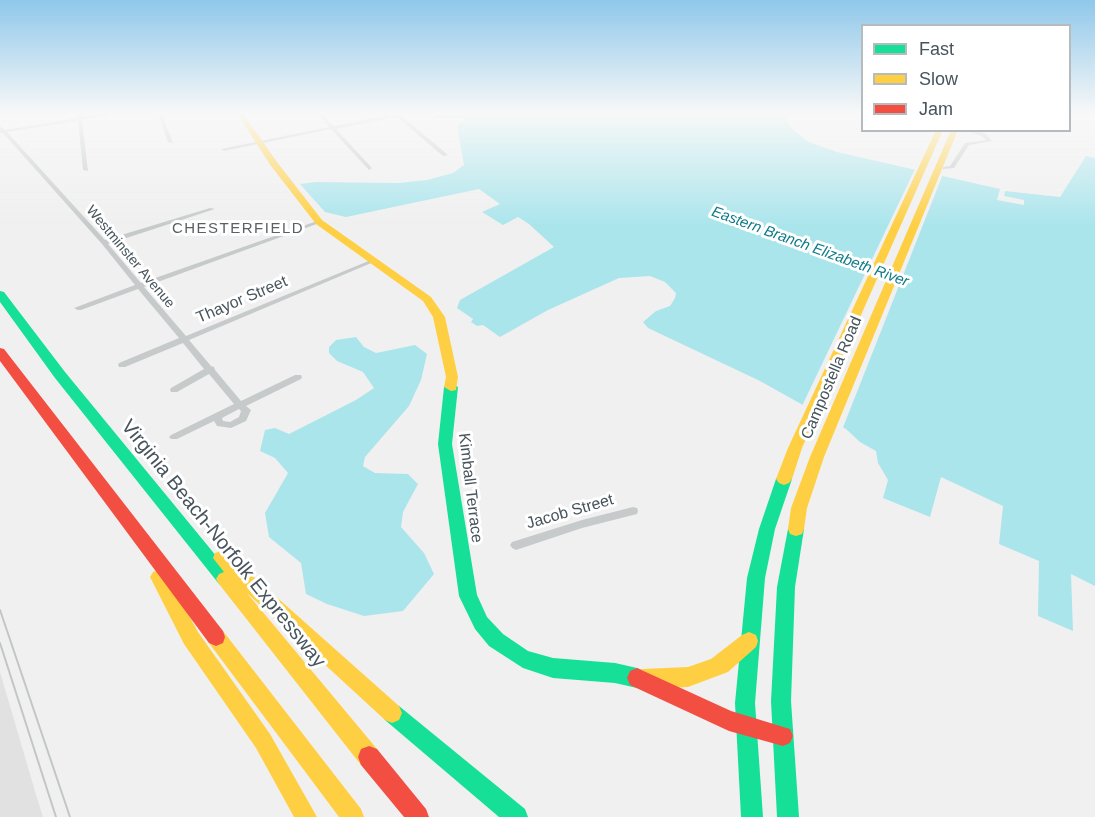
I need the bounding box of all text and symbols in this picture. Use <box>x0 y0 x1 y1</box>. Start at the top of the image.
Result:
legend <box>861 24 1071 132</box>
text: Fast <box>919 39 954 59</box>
text: Slow <box>919 69 958 89</box>
text: Jam <box>919 99 953 119</box>
street label: Westminster Avenue <box>82 202 178 312</box>
water label: Eastern Branch Elizabeth River <box>709 203 911 291</box>
district label: CHESTERFIELD <box>172 220 304 238</box>
street label: Thayor Street <box>194 272 290 328</box>
street label: Campostella Road <box>797 314 867 442</box>
street label: Virginia Beach-Norfolk Expressway <box>116 415 330 673</box>
street label: Kimball Terrace <box>454 432 486 544</box>
street label: Jacob Street <box>524 490 616 534</box>

